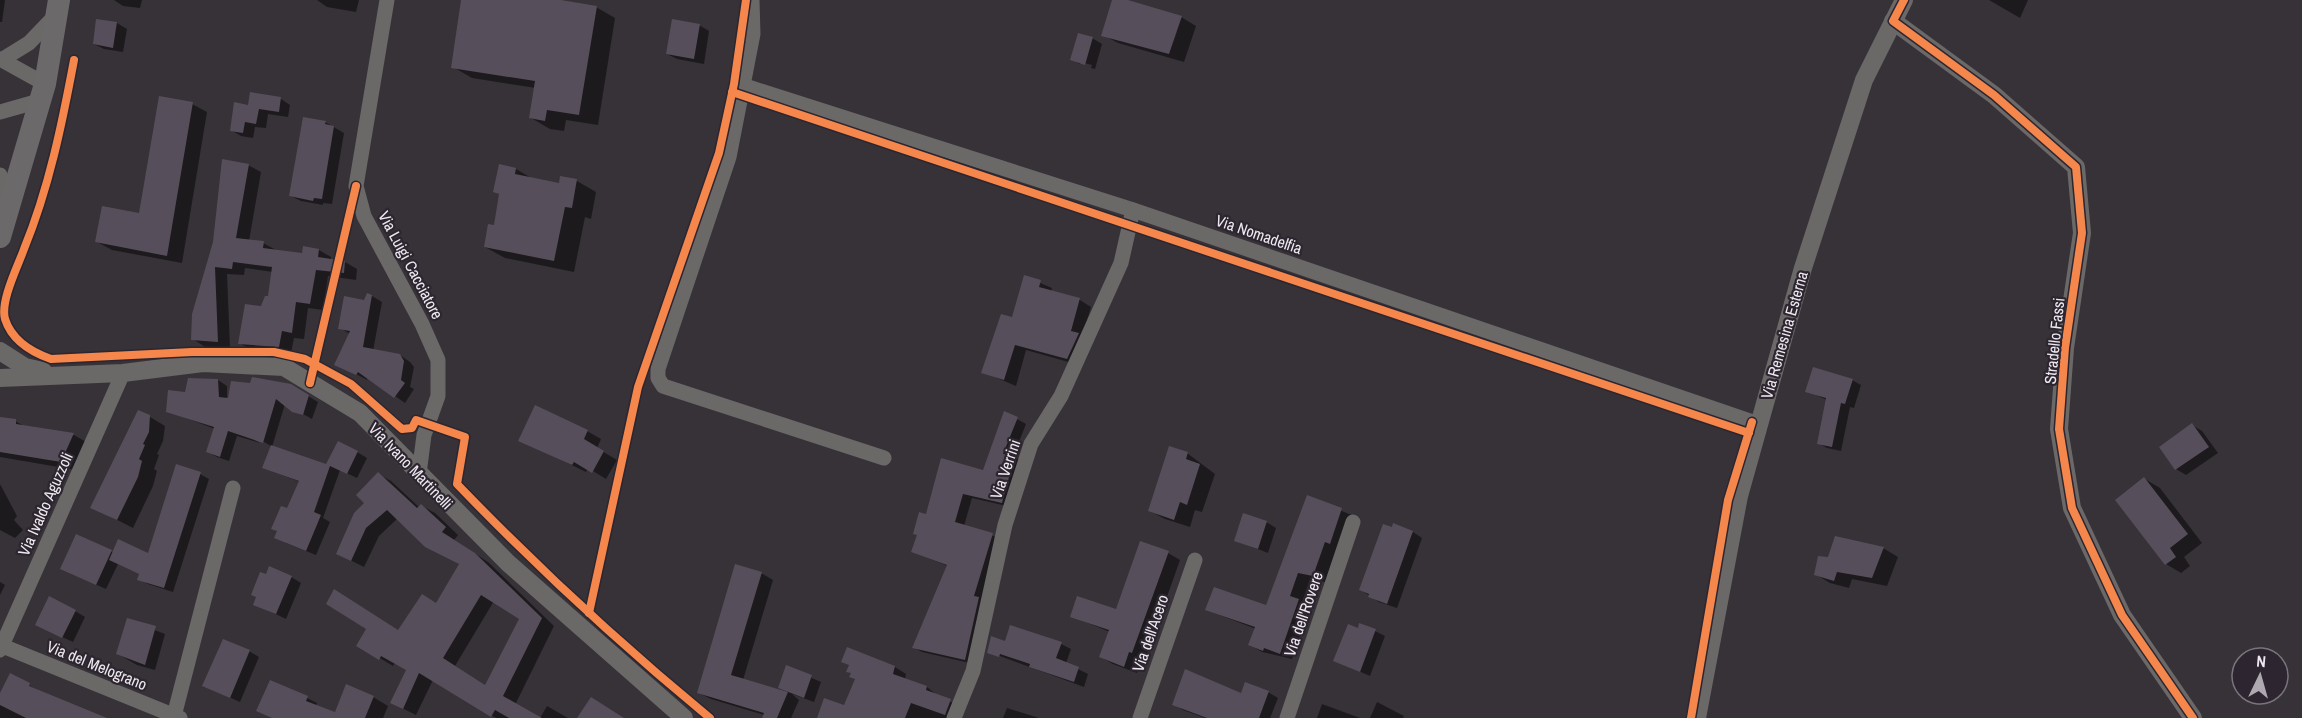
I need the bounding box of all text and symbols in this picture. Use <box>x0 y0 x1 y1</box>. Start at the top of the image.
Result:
street label: Via Luigi Cacciatore <box>373 207 449 323</box>
street label: Via Nomadelfia <box>1213 209 1306 259</box>
street label: Via Remesina Esterna <box>1755 268 1813 401</box>
street label: Stradello Fassi <box>2039 297 2069 385</box>
street label: Via Ivano Martinelli <box>364 418 458 514</box>
street label: Via Verrini <box>985 436 1025 502</box>
street label: Via Ivaldo Aguzzoli <box>12 449 78 559</box>
street label: Via dell'Rovere <box>1278 569 1328 659</box>
street label: Via dell'Acero <box>1127 591 1173 675</box>
street label: Via del Melograno <box>44 635 150 695</box>
north arrow <box>2230 646 2290 706</box>
text: N <box>2256 650 2267 672</box>

